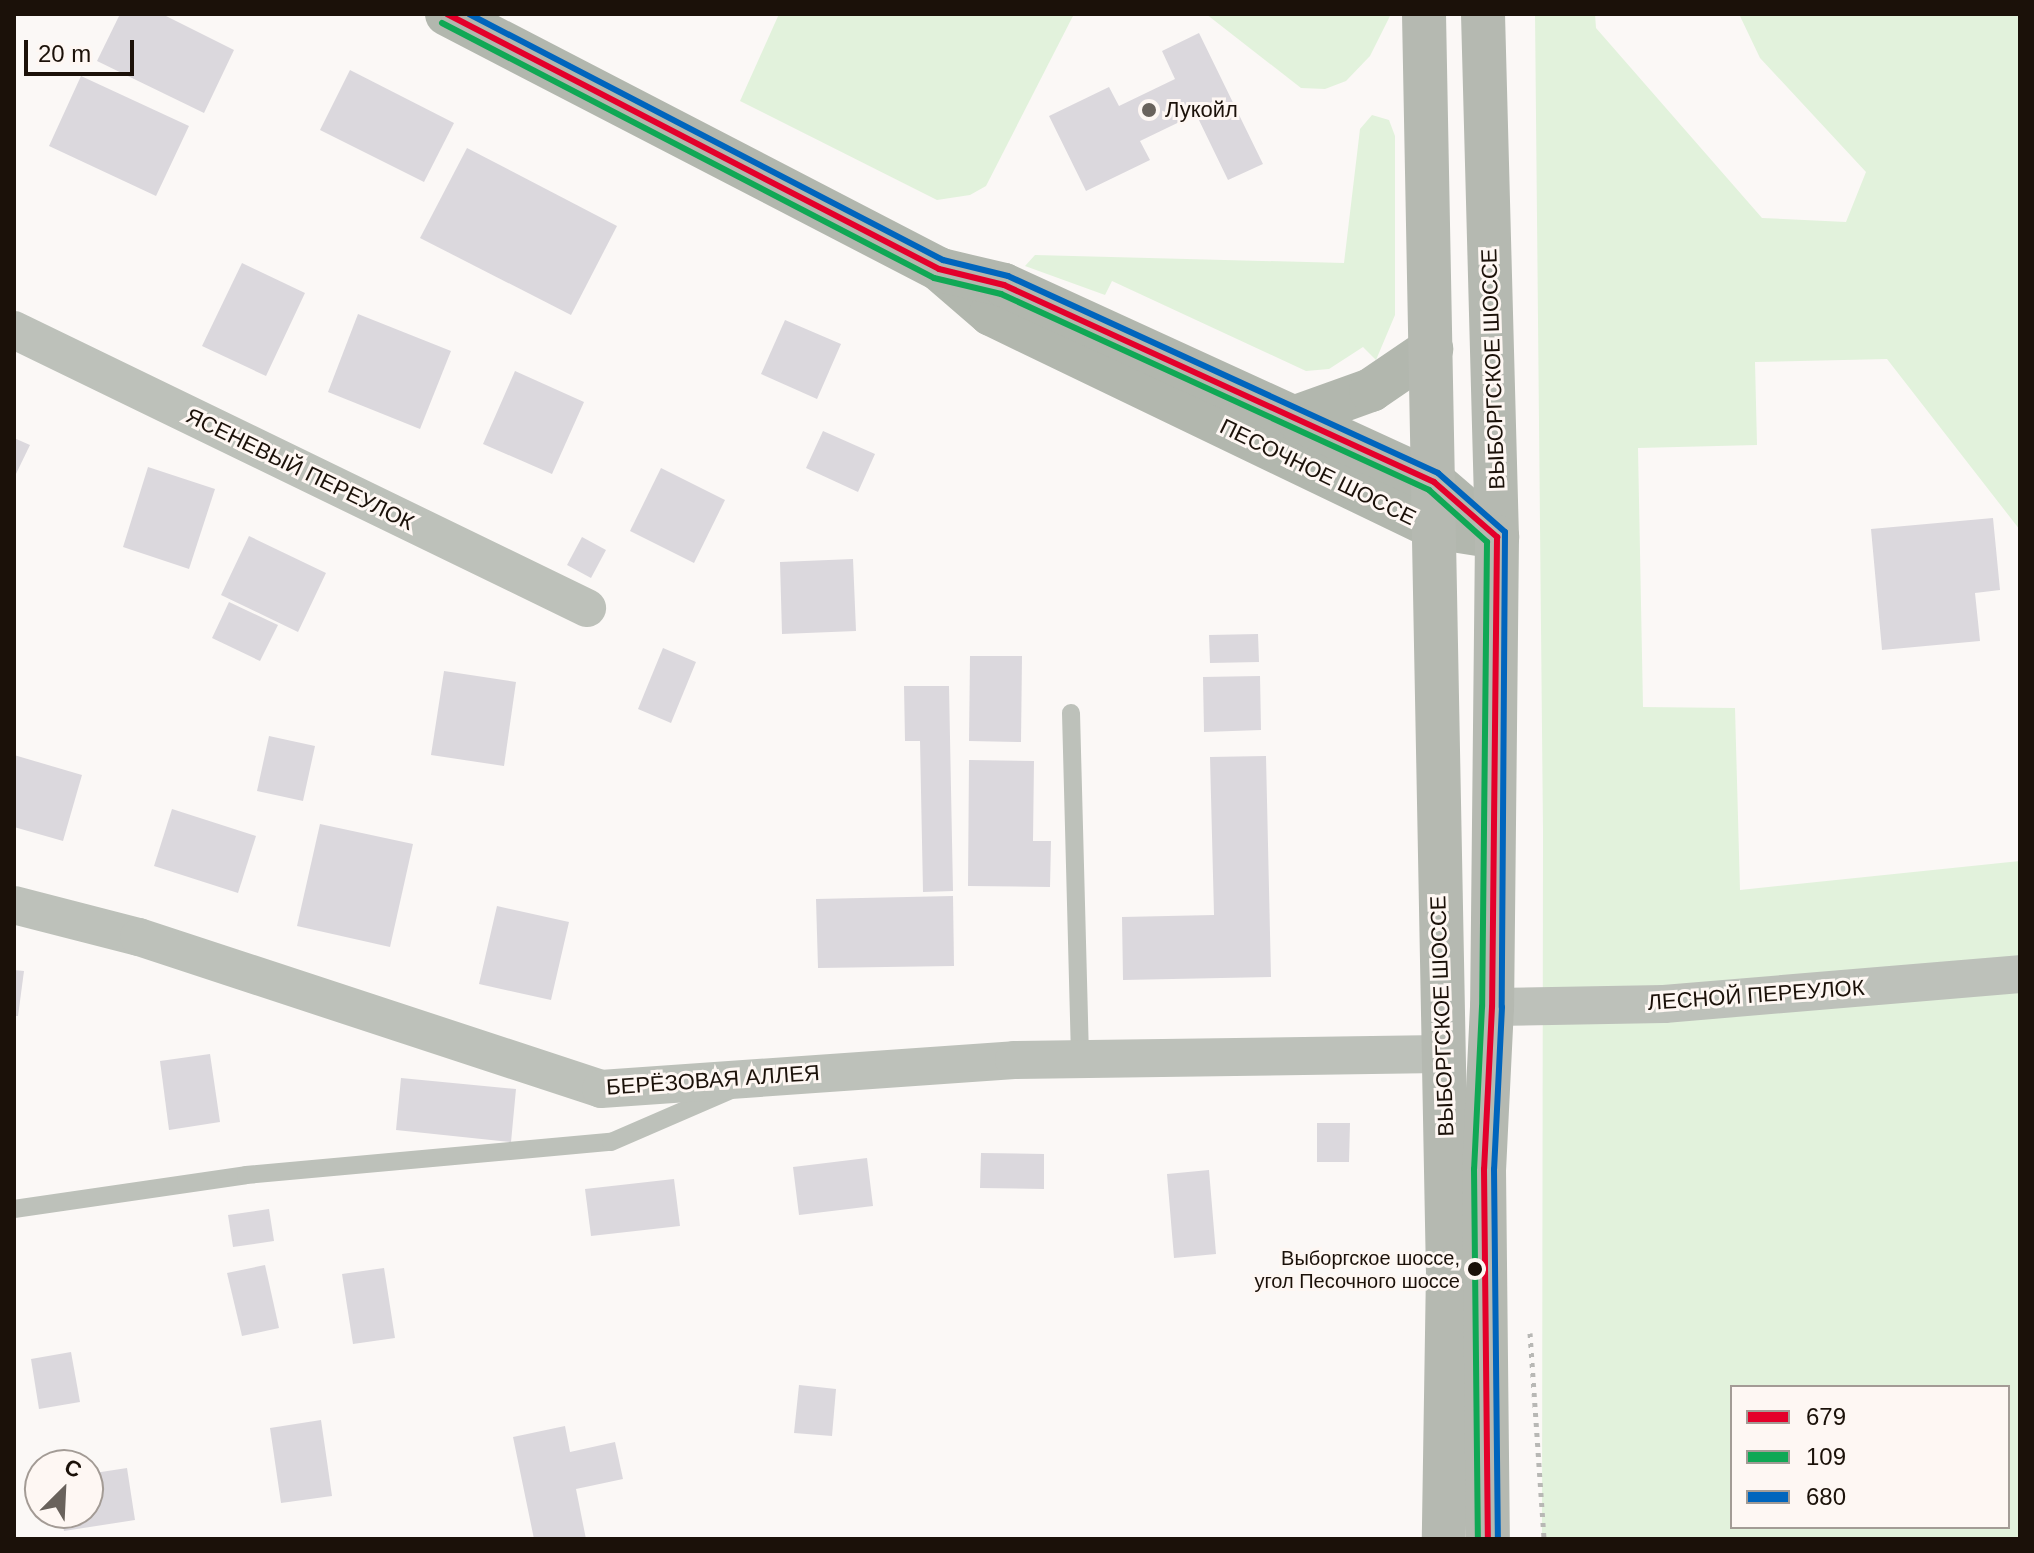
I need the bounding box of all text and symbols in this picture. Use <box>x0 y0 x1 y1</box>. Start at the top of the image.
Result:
scale bar <box>28 24 138 74</box>
text: 20 m <box>38 40 91 67</box>
place label: Лукойл <box>1165 97 1238 123</box>
marker: Лукойл <box>1140 101 1158 119</box>
street label: ВЫБОРГСКОЕ ШОССЕ <box>1476 248 1510 490</box>
street label: ЯСЕНЕВЫЙ ПЕРЕУЛОК <box>182 402 418 536</box>
street label: ПЕСОЧНОЕ ШОССЕ <box>1216 413 1420 531</box>
street label: ВЫБОРГСКОЕ ШОССЕ <box>1425 895 1459 1137</box>
street label: ЛЕСНОЙ ПЕРЕУЛОК <box>1647 974 1865 1016</box>
street label: БЕРЁЗОВАЯ АЛЛЕЯ <box>605 1059 821 1101</box>
place label: Выборгское шоссе, угол Песочного шоссе <box>1254 1246 1460 1293</box>
marker: Выборгское шоссе, угол Песочного шоссе <box>1467 1261 1483 1277</box>
legend <box>1730 1385 2010 1529</box>
text: 679 <box>1806 1403 1846 1430</box>
text: 109 <box>1806 1443 1846 1470</box>
north arrow <box>24 1449 104 1529</box>
text: С <box>61 1454 85 1483</box>
text: 680 <box>1806 1483 1846 1510</box>

